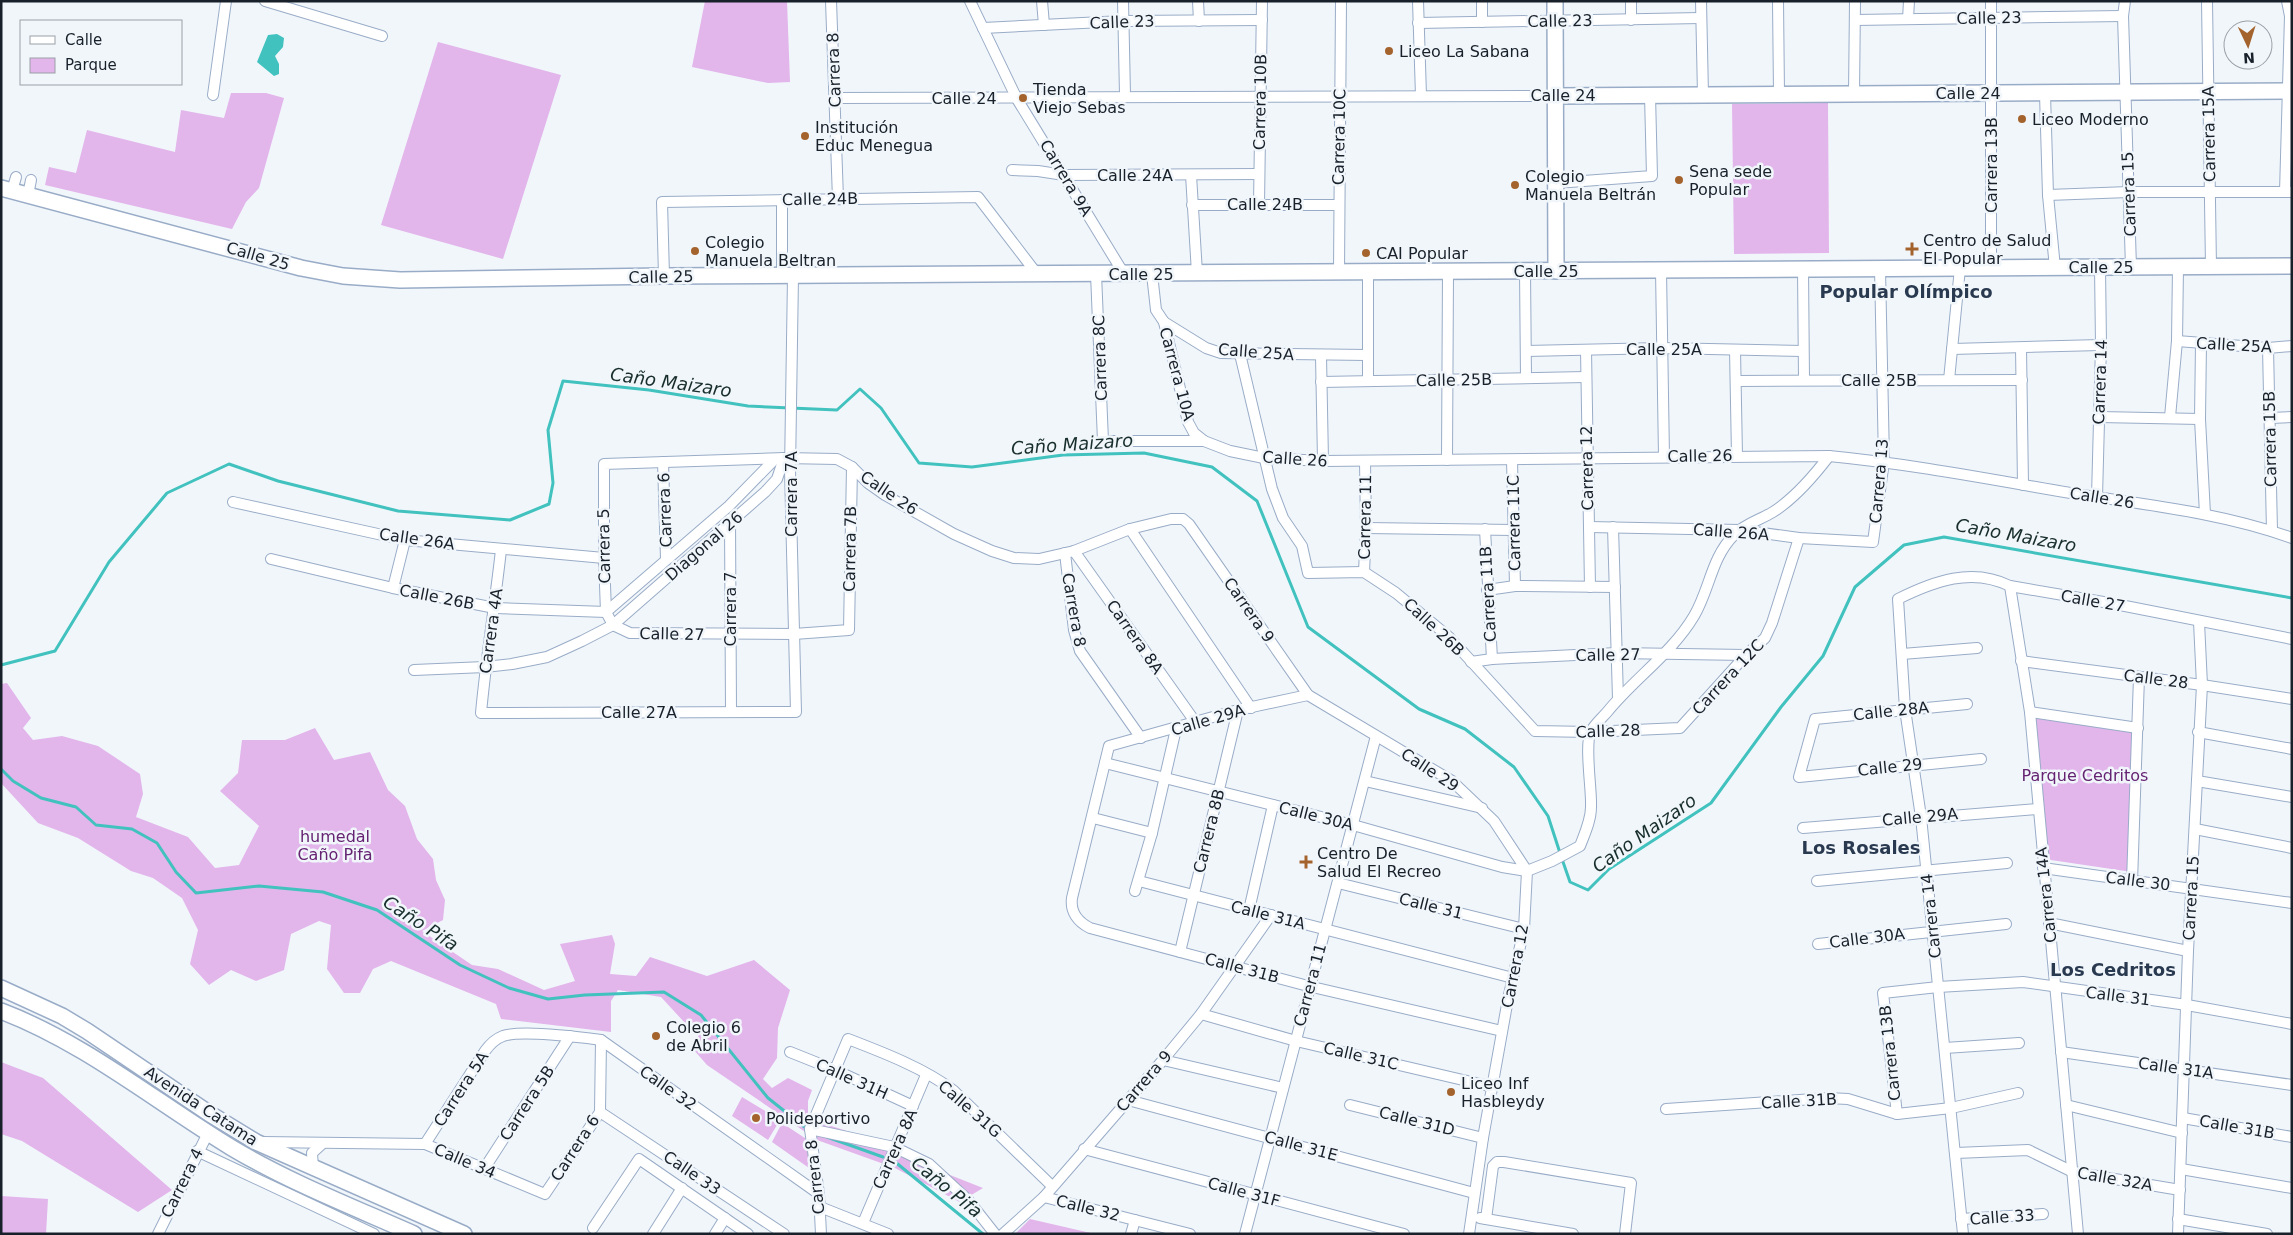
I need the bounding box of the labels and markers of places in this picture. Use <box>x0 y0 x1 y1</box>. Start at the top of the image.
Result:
place label: Liceo La Sabana <box>1399 42 1530 61</box>
marker: Liceo La Sabana <box>1383 45 1395 57</box>
place label: Tienda Viejo Sebas <box>1032 80 1126 117</box>
marker: Tienda Viejo Sebas <box>1017 92 1029 104</box>
place label: Liceo Moderno <box>2032 110 2149 129</box>
marker: Liceo Moderno <box>2016 113 2028 125</box>
place label: Institución Educ Menegua <box>815 118 933 155</box>
marker: Institución Educ Menegua <box>799 130 811 142</box>
place label: Sena sede Popular <box>1689 162 1772 199</box>
place label: Colegio Manuela Beltrán <box>1525 167 1656 204</box>
marker: Sena sede Popular <box>1673 174 1685 186</box>
marker: Colegio Manuela Beltrán <box>1509 179 1521 191</box>
place label: Centro de Salud El Popular <box>1923 231 2051 268</box>
place label: Colegio Manuela Beltran <box>705 233 836 270</box>
marker: Centro de Salud El Popular <box>1905 242 1919 256</box>
place label: CAI Popular <box>1376 244 1468 263</box>
marker: Colegio Manuela Beltran <box>689 245 701 257</box>
marker: CAI Popular <box>1360 247 1372 259</box>
place label: Centro De Salud El Recreo <box>1317 844 1441 881</box>
marker: Centro De Salud El Recreo <box>1299 855 1313 869</box>
place label: Colegio 6 de Abril <box>666 1018 741 1055</box>
marker: Colegio 6 de Abril <box>650 1030 662 1042</box>
place label: Liceo Inf Hasbleydy <box>1461 1074 1545 1111</box>
marker: Liceo Inf Hasbleydy <box>1445 1086 1457 1098</box>
place label: Polideportivo <box>766 1109 870 1128</box>
marker: Polideportivo <box>750 1112 762 1124</box>

